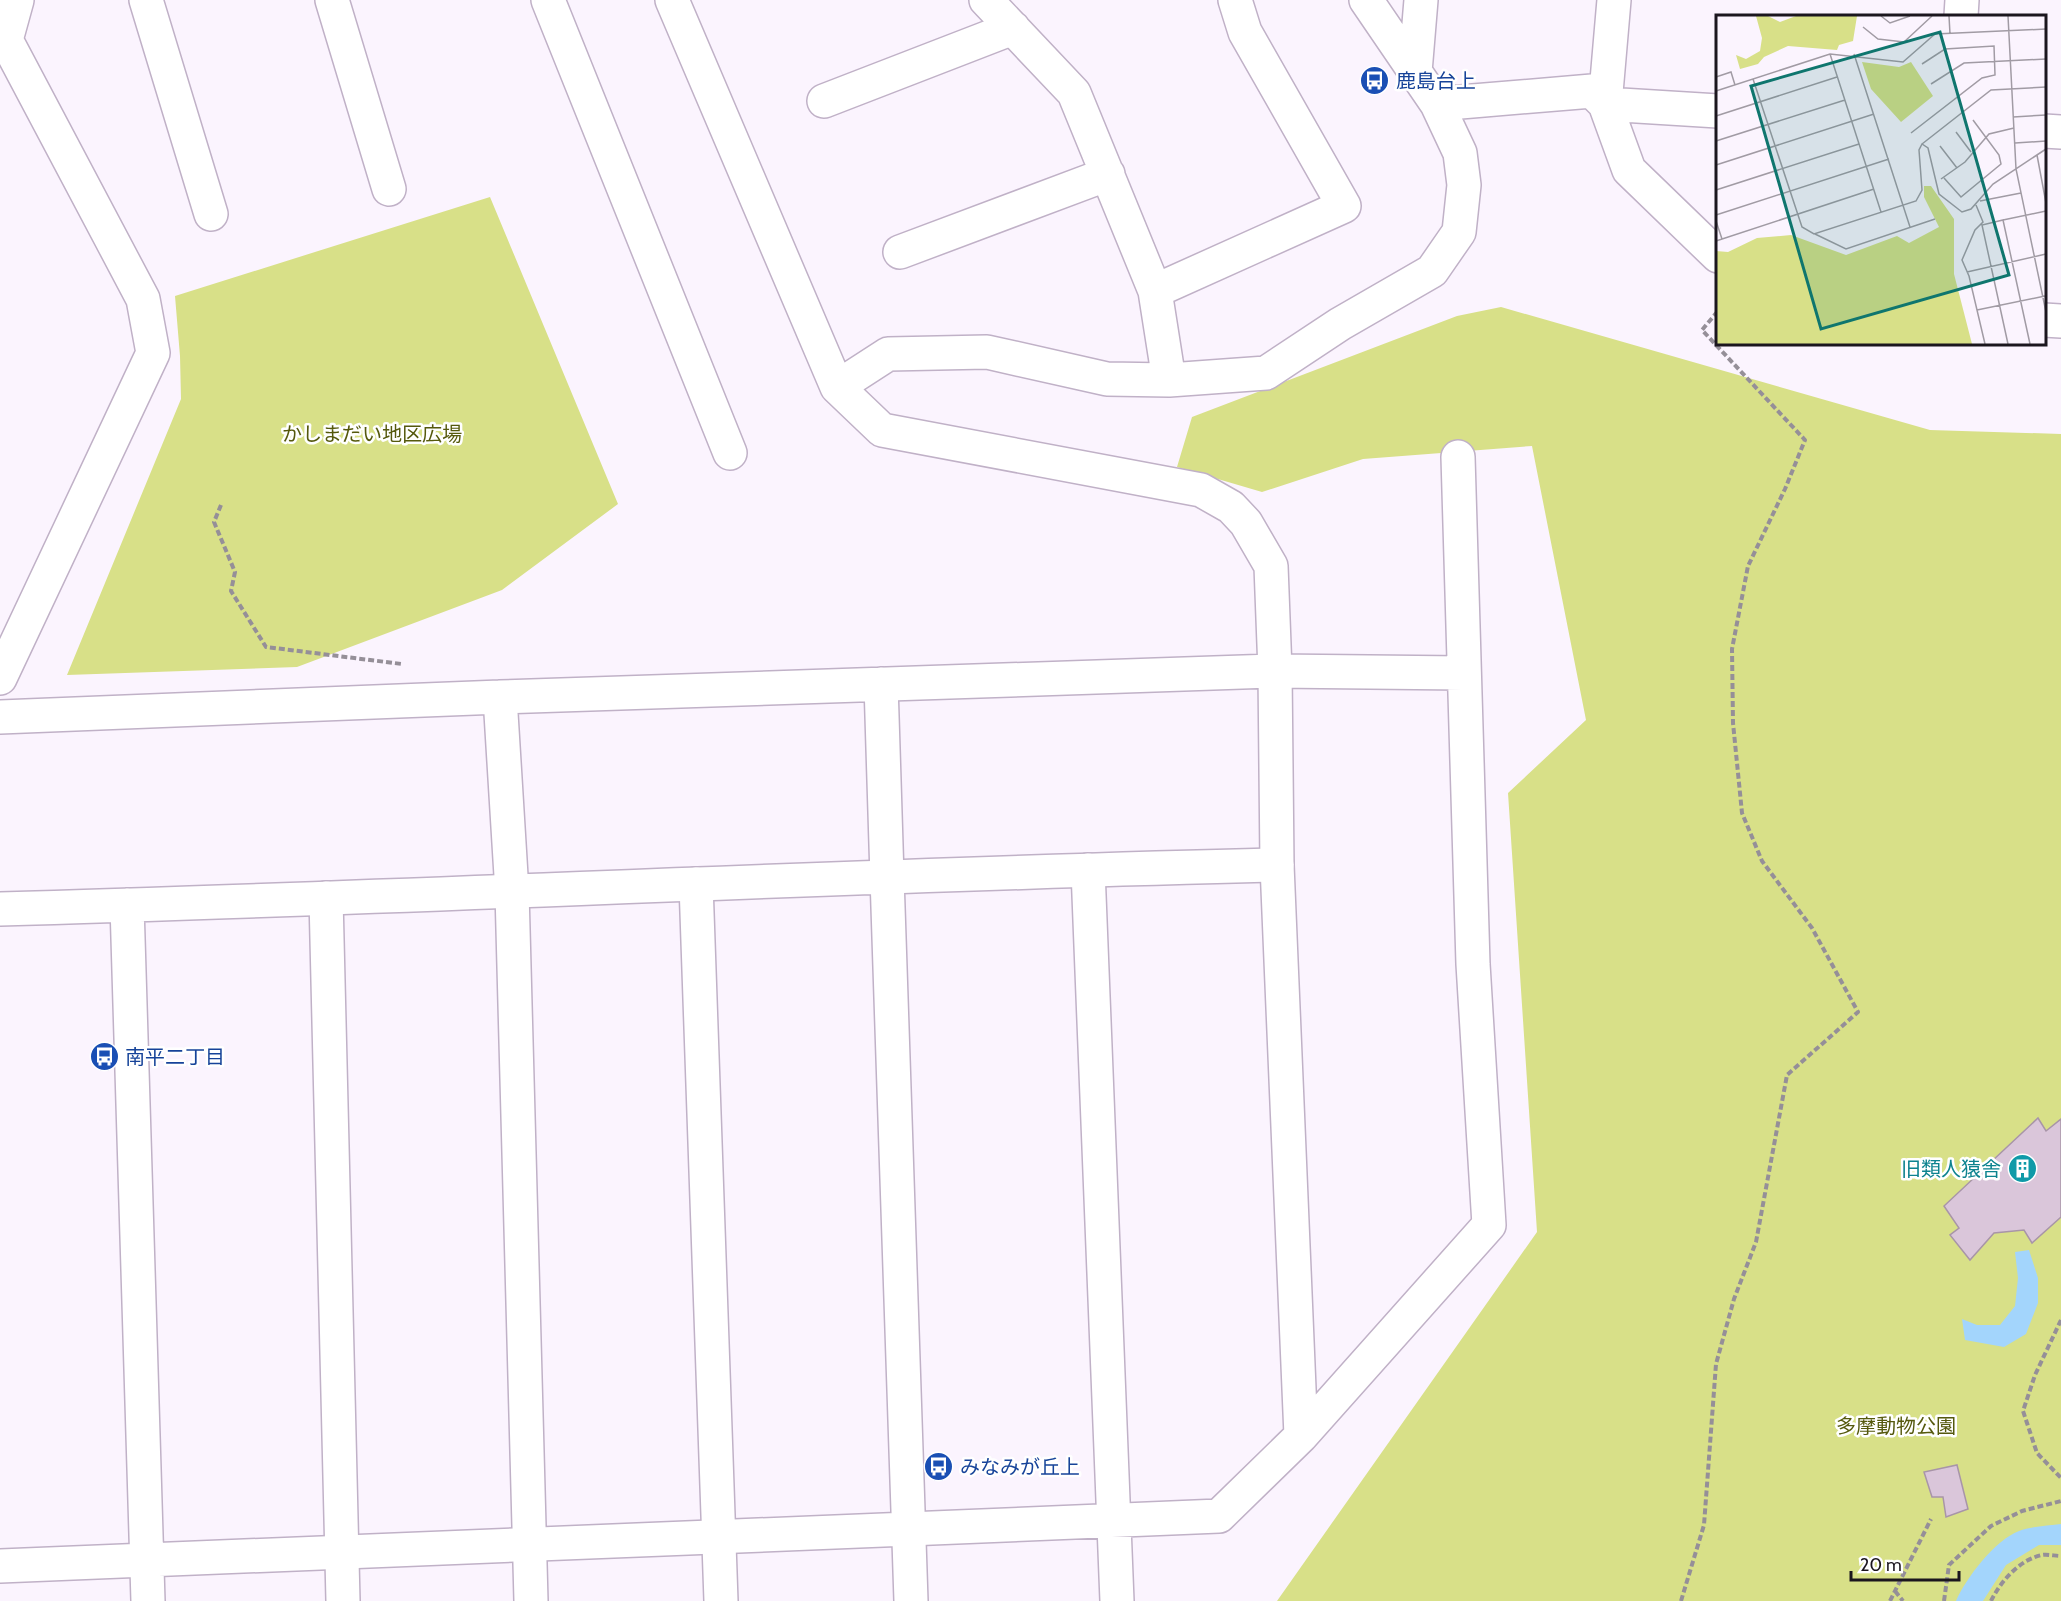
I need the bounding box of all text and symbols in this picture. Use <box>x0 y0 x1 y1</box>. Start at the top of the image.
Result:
inset map <box>1716 15 2046 345</box>
bus stop icon: 鹿島台上 <box>1359 65 1391 97</box>
place label: 鹿島台上 <box>1396 69 1476 93</box>
park label: かしまだい地区広場 <box>282 422 462 446</box>
bus stop icon: 南平二丁目 <box>88 1041 120 1073</box>
place label: 南平二丁目 <box>125 1045 225 1069</box>
building icon: 旧類人猿舎 <box>2006 1153 2038 1185</box>
place label: 旧類人猿舎 <box>1901 1157 2001 1181</box>
park label: 多摩動物公園 <box>1836 1414 1956 1438</box>
bus stop icon: みなみが丘上 <box>923 1451 955 1483</box>
place label: みなみが丘上 <box>960 1455 1080 1479</box>
scale bar <box>1851 1544 1959 1582</box>
text: 20 m <box>1860 1554 1902 1576</box>

